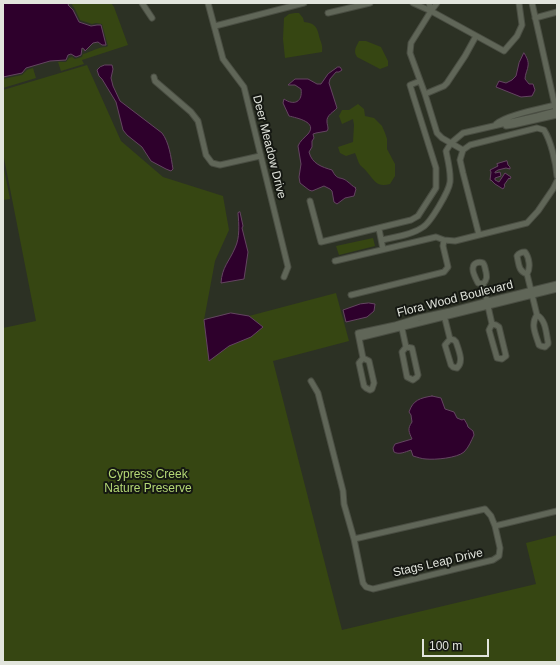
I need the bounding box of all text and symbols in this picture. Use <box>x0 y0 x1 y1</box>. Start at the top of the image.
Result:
street label: Deer Meadow Drive <box>249 94 289 200</box>
street label: Flora Wood Boulevard <box>395 278 515 320</box>
park label: Cypress Creek Nature Preserve <box>104 468 192 496</box>
street label: Stags Leap Drive <box>392 546 484 580</box>
scale bar <box>424 631 491 657</box>
text: 100 m <box>429 639 462 653</box>

